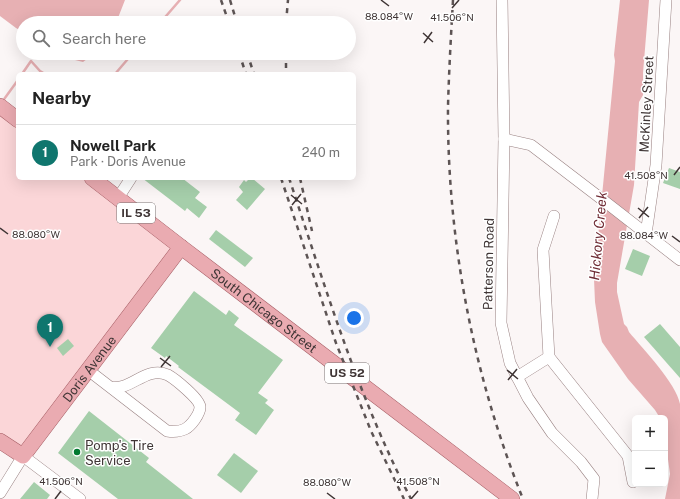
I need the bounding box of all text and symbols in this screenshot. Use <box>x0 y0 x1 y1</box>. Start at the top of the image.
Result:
text: 88.084°W <box>365 10 414 22</box>
text: 41.506°N <box>430 11 474 23</box>
search box <box>16 16 356 60</box>
icon: search <box>30 27 52 49</box>
text: Search here <box>62 30 146 47</box>
street label: McKinley Street <box>636 55 657 153</box>
text: Nearby <box>32 88 91 108</box>
text: Nowell Park <box>70 137 156 154</box>
text: 1 <box>42 145 48 160</box>
text: 240 m <box>302 145 340 160</box>
text: Park · Doris Avenue <box>70 154 186 169</box>
text: 41.508°N <box>624 169 668 181</box>
water label: Hickory Creek <box>586 190 610 281</box>
road number: IL 53 <box>117 203 155 223</box>
street label: Patterson Road <box>480 218 497 310</box>
text: 88.080°W <box>12 228 60 240</box>
text: 88.084°W <box>620 229 669 241</box>
street label: South Chicago Street <box>208 265 320 356</box>
your location <box>344 308 364 328</box>
pin: 1 <box>37 314 63 347</box>
street label: Doris Avenue <box>60 333 119 405</box>
road number: US 52 <box>325 363 369 383</box>
map controls <box>632 415 668 487</box>
button: + <box>632 415 668 451</box>
place label: Pomp's Tire Service <box>85 438 154 468</box>
marker: Pomp's Tire Service <box>72 447 82 457</box>
button: − <box>632 451 668 487</box>
text: 41.506°N <box>39 475 83 487</box>
text: 41.508°N <box>396 475 440 487</box>
text: 88.080°W <box>303 476 351 488</box>

